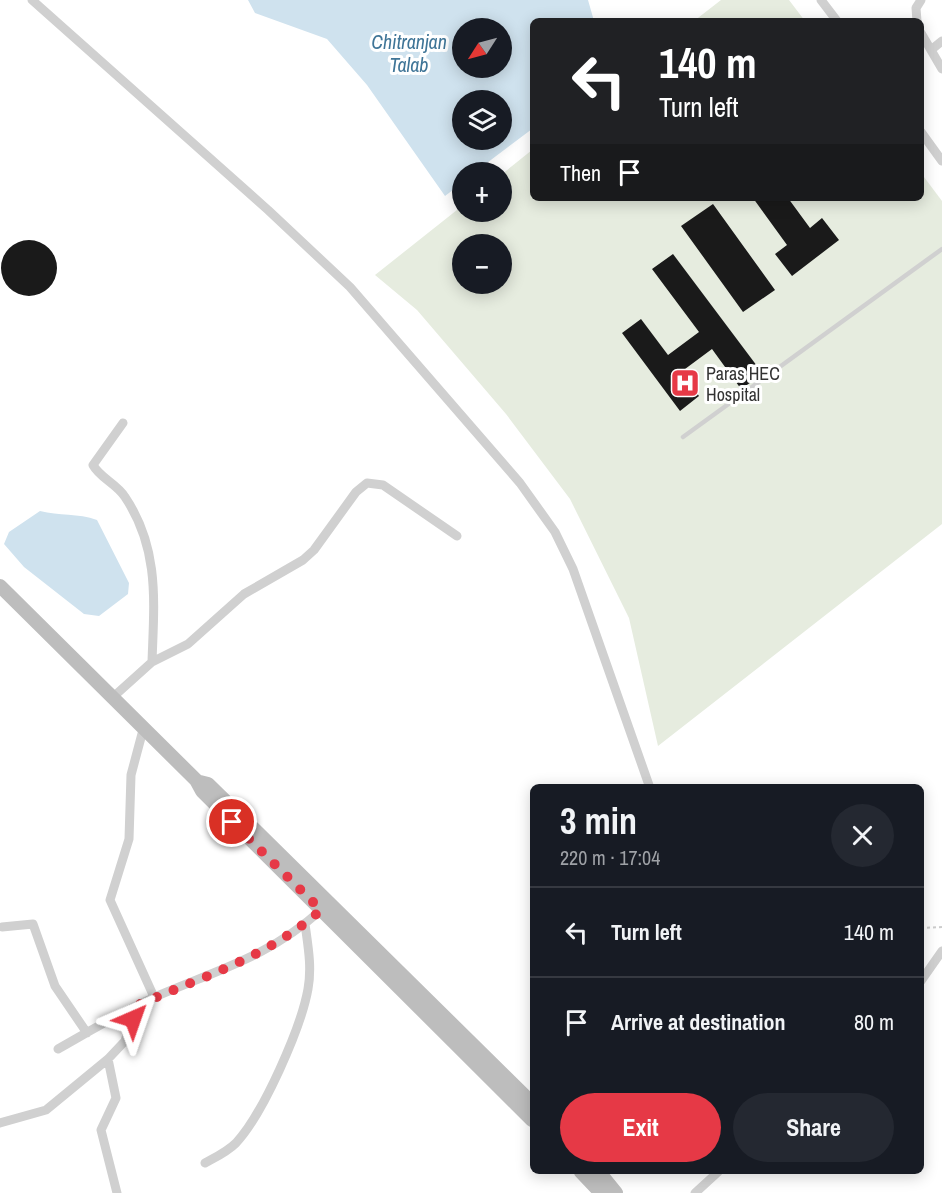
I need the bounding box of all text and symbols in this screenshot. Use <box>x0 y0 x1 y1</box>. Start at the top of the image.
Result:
north arrow <box>452 18 512 78</box>
map controls <box>452 18 512 294</box>
water label: Chitranjan Talab <box>371 28 447 78</box>
text: 140 m <box>659 35 757 91</box>
icon: left <box>560 42 638 120</box>
text: Turn left <box>659 89 738 125</box>
button: layers <box>452 90 512 150</box>
icon: arrive <box>613 156 646 189</box>
text: Then <box>560 158 601 188</box>
button: + <box>452 162 512 222</box>
button: − <box>452 234 512 294</box>
place label: Paras HEC Hospital <box>706 361 780 407</box>
hospital icon: Paras HEC Hospital <box>669 367 701 399</box>
pin <box>206 796 257 847</box>
text: 3 min <box>560 797 637 845</box>
button: close <box>831 804 894 867</box>
icon: arrive <box>215 805 248 838</box>
text: 220 m · 17:04 <box>560 844 660 871</box>
icon: left <box>560 916 593 949</box>
text: Turn left <box>611 917 682 947</box>
text: 140 m <box>844 917 894 947</box>
position arrow <box>101 987 165 1051</box>
icon: arrive <box>560 1006 593 1039</box>
text: Arrive at destination <box>611 1007 785 1037</box>
text: 80 m <box>854 1007 894 1037</box>
button: Exit <box>560 1093 721 1162</box>
button: Share <box>733 1093 894 1162</box>

